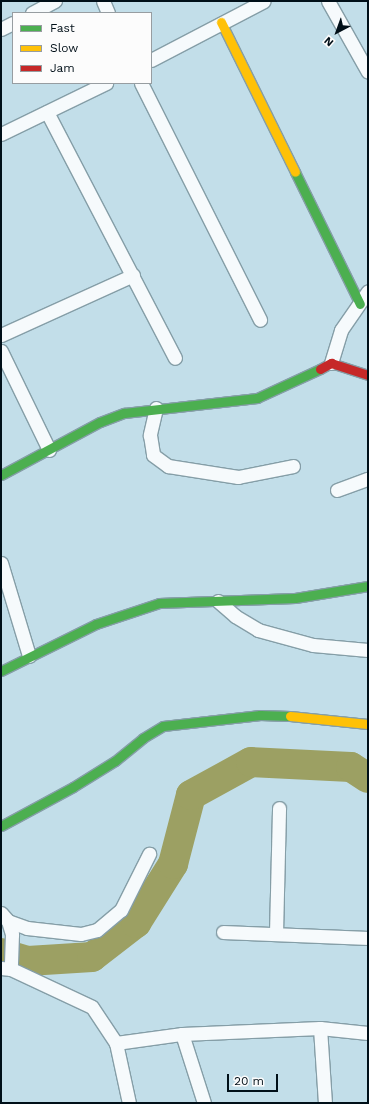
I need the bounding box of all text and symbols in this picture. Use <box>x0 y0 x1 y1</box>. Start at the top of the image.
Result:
legend <box>12 12 152 84</box>
north arrow <box>317 12 357 52</box>
text: Fast <box>50 21 75 35</box>
text: N <box>321 34 336 49</box>
text: Slow <box>50 41 78 55</box>
text: Jam <box>50 61 75 75</box>
scale bar <box>229 1066 280 1092</box>
text: 20 m <box>234 1074 264 1088</box>

